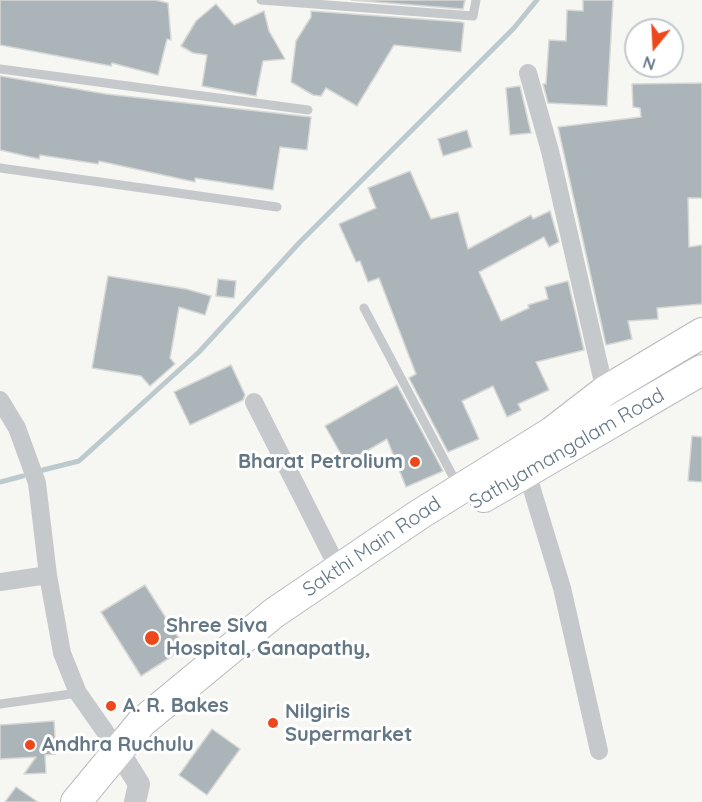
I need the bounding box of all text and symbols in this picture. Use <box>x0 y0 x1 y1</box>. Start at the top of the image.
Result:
north arrow <box>624 18 684 78</box>
text: N <box>640 52 658 75</box>
street label: Sathyamangalam Road <box>465 383 669 515</box>
place label: Bharat Petrolium <box>238 450 403 474</box>
marker: Bharat Petrolium <box>408 455 422 469</box>
street label: Sakthi Main Road <box>298 492 446 602</box>
place label: Shree Siva Hospital, Ganapathy, <box>166 614 370 661</box>
marker: Shree Siva Hospital, Ganapathy, <box>143 629 161 647</box>
place label: A. R. Bakes <box>123 694 229 718</box>
marker: A. R. Bakes <box>104 699 118 713</box>
place label: Nilgiris Supermarket <box>285 700 412 747</box>
marker: Nilgiris Supermarket <box>266 716 280 730</box>
place label: Andhra Ruchulu <box>42 733 194 757</box>
marker: Andhra Ruchulu <box>23 738 37 752</box>

